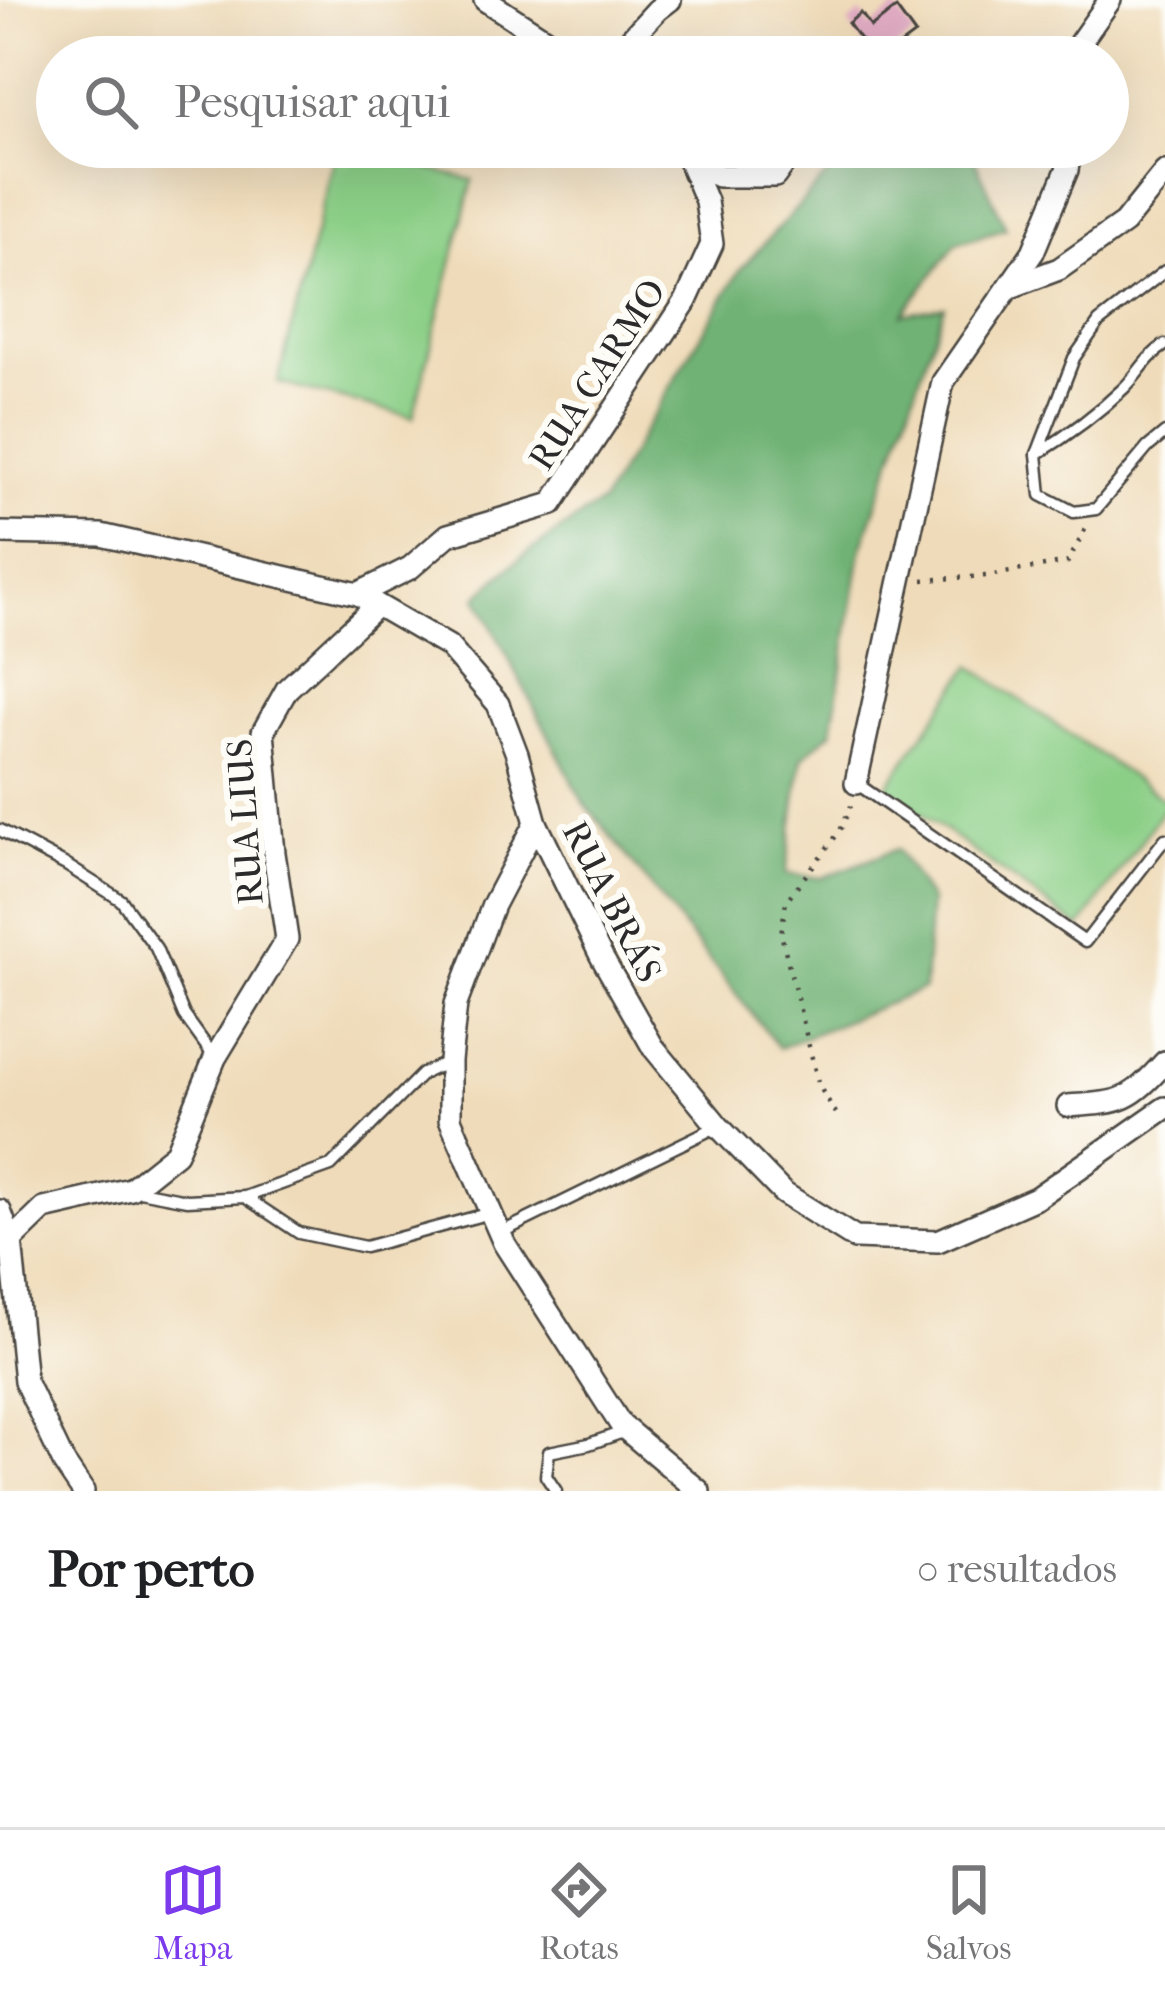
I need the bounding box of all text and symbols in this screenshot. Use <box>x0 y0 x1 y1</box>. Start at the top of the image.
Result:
search box <box>36 36 1129 168</box>
icon: search <box>78 69 144 135</box>
text: Pesquisar aqui <box>174 76 450 129</box>
street label: RUA CARMO <box>520 271 674 478</box>
street label: RUA LIUS <box>218 738 272 906</box>
street label: RUA BRÁS <box>554 814 671 989</box>
text: Por perto <box>48 1539 255 1599</box>
text: 0 resultados <box>917 1546 1117 1592</box>
tab: Mapa <box>154 1857 232 1968</box>
tab: Rotas <box>539 1857 619 1968</box>
tab: Salvos <box>926 1857 1011 1968</box>

